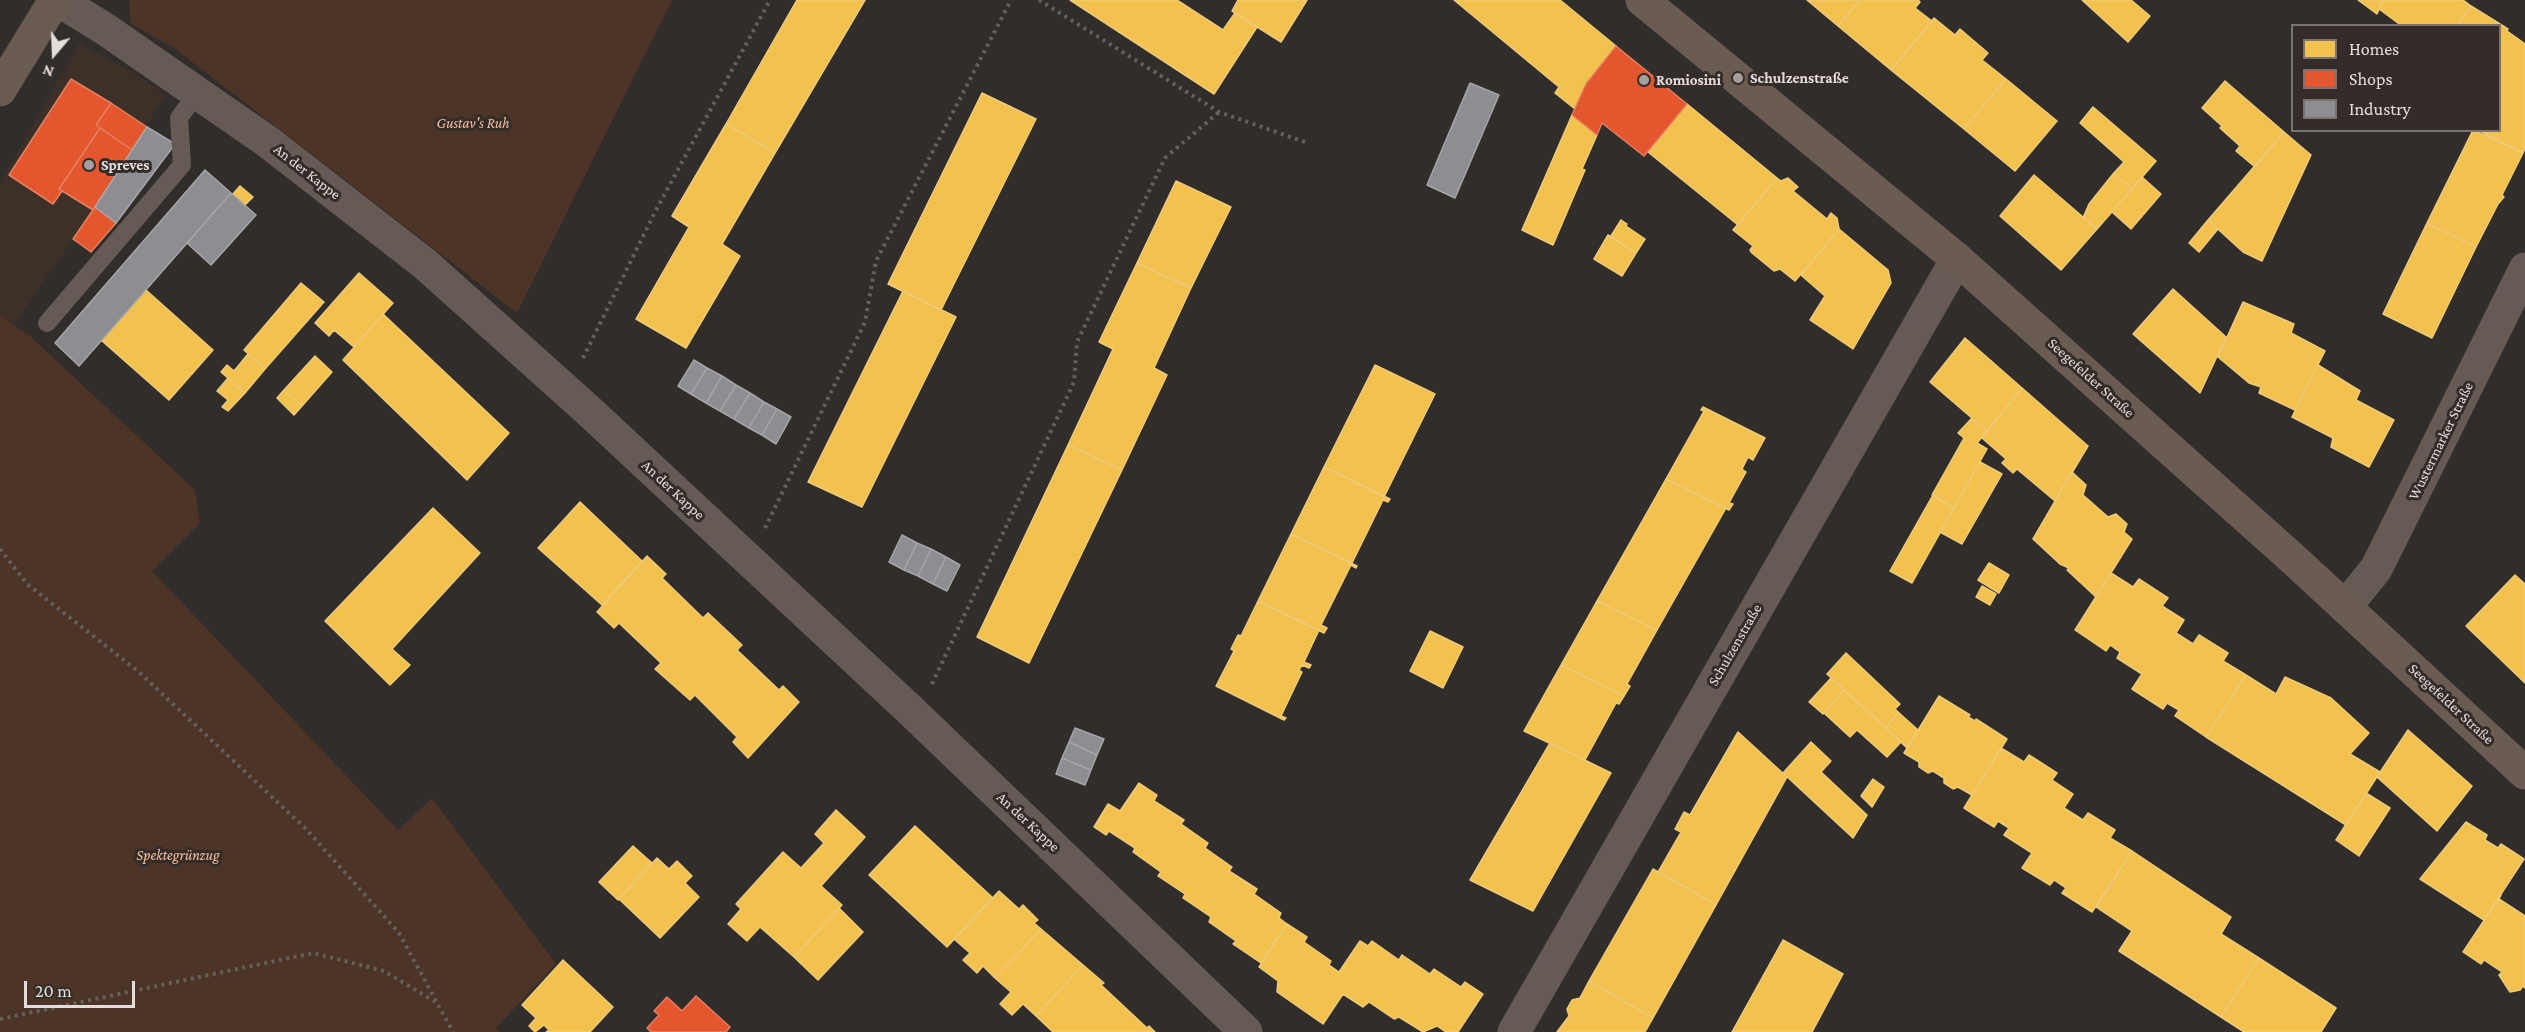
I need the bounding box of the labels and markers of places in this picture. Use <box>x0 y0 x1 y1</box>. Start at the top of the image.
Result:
place label: Schulzenstraße <box>1750 69 1849 87</box>
place label: Romiosini <box>1656 71 1721 89</box>
marker: Schulzenstraße <box>1731 71 1745 85</box>
marker: Romiosini <box>1637 73 1651 87</box>
place label: Spreves <box>101 156 149 174</box>
marker: Spreves <box>82 158 96 172</box>

